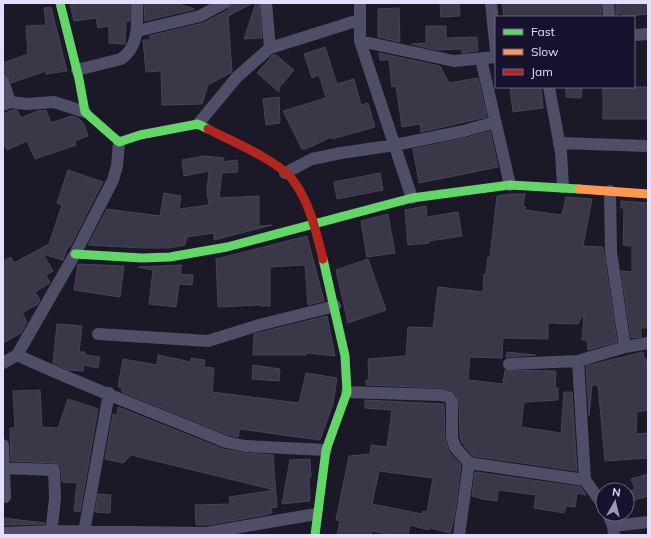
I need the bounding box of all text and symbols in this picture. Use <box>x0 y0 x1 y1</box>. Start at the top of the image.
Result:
legend <box>495 16 635 88</box>
text: Fast <box>531 24 555 39</box>
text: Slow <box>531 44 559 59</box>
text: Jam <box>531 64 553 79</box>
north arrow <box>595 482 635 522</box>
text: N <box>611 485 621 500</box>

